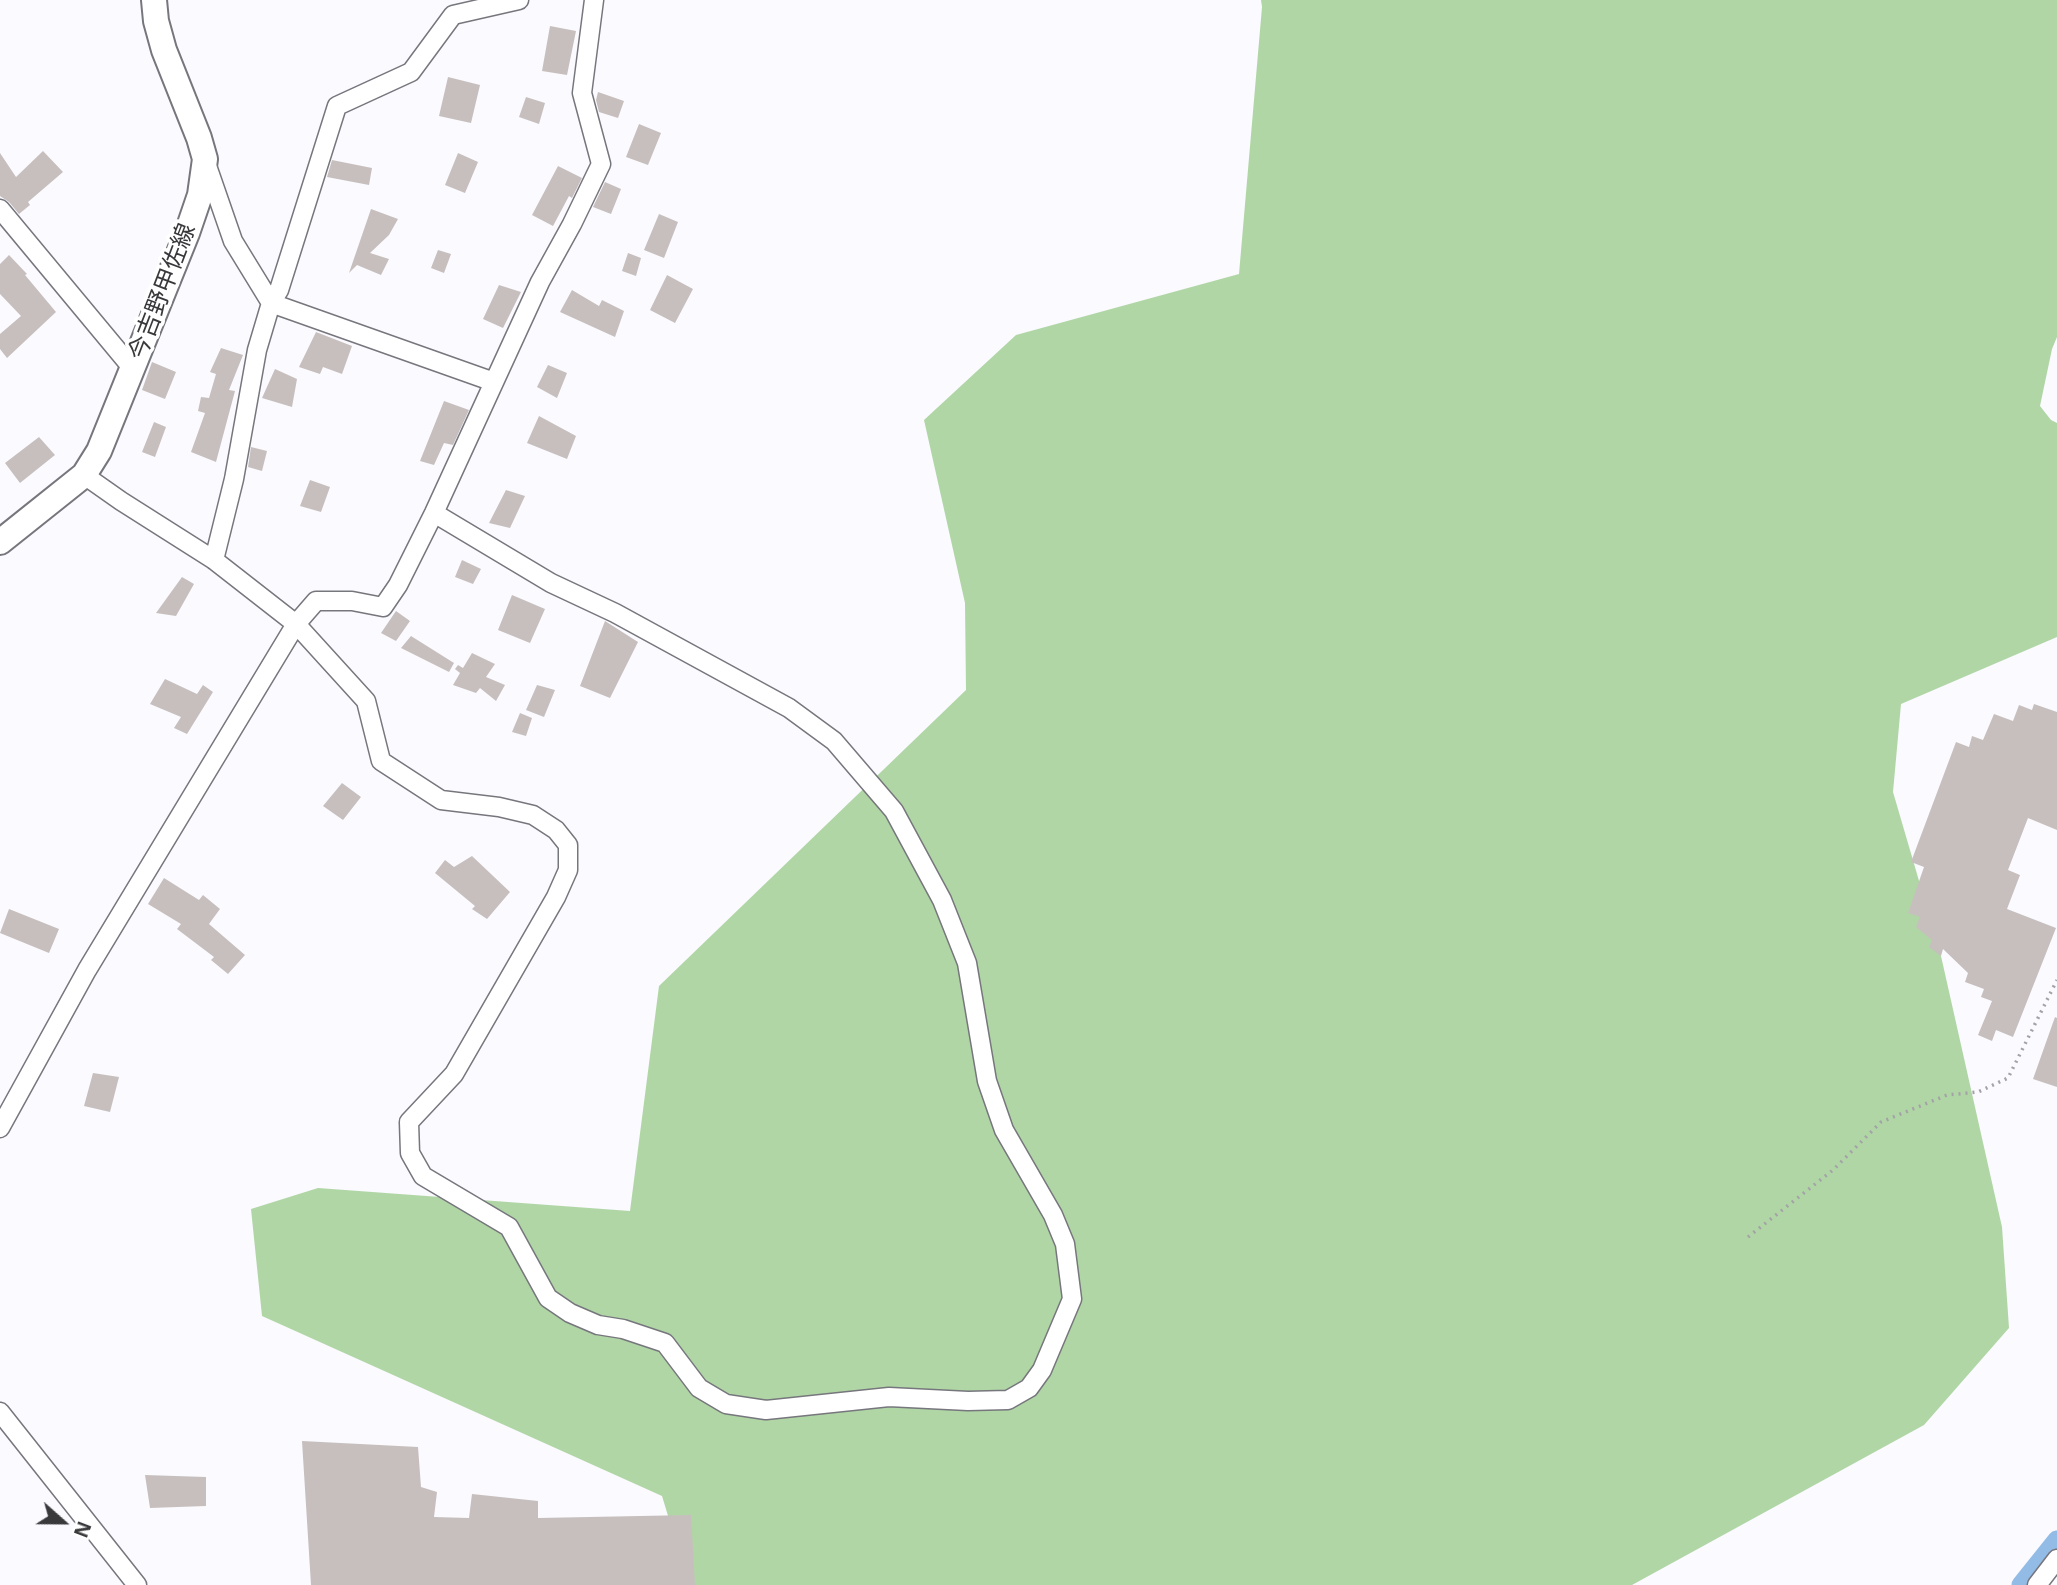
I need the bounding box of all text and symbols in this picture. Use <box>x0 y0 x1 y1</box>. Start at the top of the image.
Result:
street label: 今吉野甲佐線 <box>124 220 202 364</box>
north arrow <box>28 1487 98 1557</box>
text: N <box>68 1518 98 1541</box>

